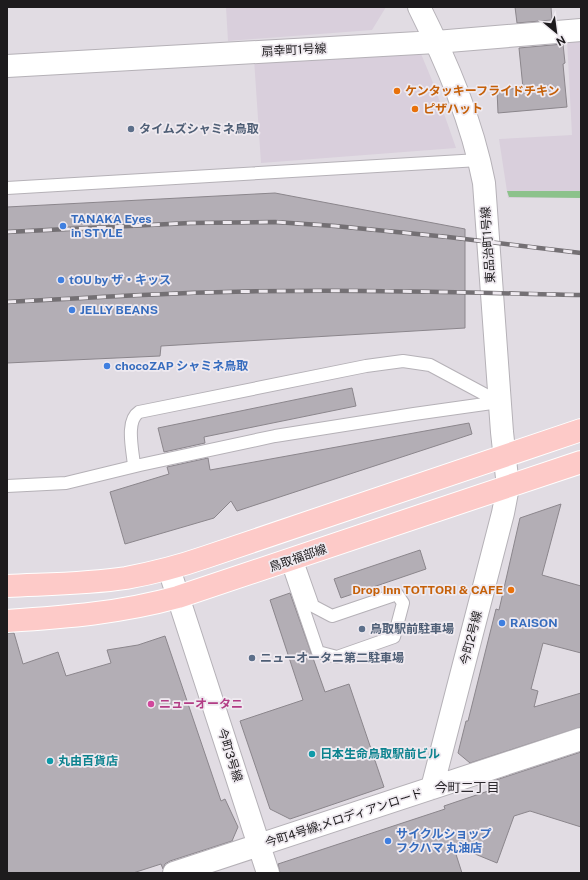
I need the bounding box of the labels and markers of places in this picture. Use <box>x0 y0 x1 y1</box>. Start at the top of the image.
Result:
place label: ケンタッキーフライドチキン <box>405 84 560 98</box>
marker: ケンタッキーフライドチキン <box>392 86 402 96</box>
place label: ピザハット <box>423 102 483 116</box>
marker: ピザハット <box>410 104 420 114</box>
place label: タイムズシャミネ鳥取 <box>139 122 259 136</box>
marker: タイムズシャミネ鳥取 <box>126 124 136 134</box>
place label: TANAKA Eyes in STYLE <box>71 212 152 240</box>
marker: TANAKA Eyes in STYLE <box>58 221 68 231</box>
place label: tOU by ザ・キッス <box>69 273 171 287</box>
marker: tOU by ザ・キッス <box>56 275 66 285</box>
place label: JELLY BEANS <box>80 303 158 317</box>
marker: JELLY BEANS <box>67 305 77 315</box>
place label: chocoZAP シャミネ鳥取 <box>115 359 248 373</box>
marker: chocoZAP シャミネ鳥取 <box>102 361 112 371</box>
place label: Drop Inn TOTTORI & CAFE <box>352 583 503 597</box>
marker: Drop Inn TOTTORI & CAFE <box>506 585 516 595</box>
place label: RAISON <box>510 616 558 630</box>
marker: RAISON <box>497 618 507 628</box>
place label: 鳥取駅前駐車場 <box>370 622 454 636</box>
marker: 鳥取駅前駐車場 <box>357 624 367 634</box>
place label: ニューオータニ第二駐車場 <box>260 651 404 665</box>
marker: ニューオータニ第二駐車場 <box>247 653 257 663</box>
place label: ニューオータニ <box>159 697 243 711</box>
marker: ニューオータニ <box>146 699 156 709</box>
place label: 日本生命鳥取駅前ビル <box>320 747 440 761</box>
marker: 日本生命鳥取駅前ビル <box>307 749 317 759</box>
place label: 丸由百貨店 <box>58 754 118 768</box>
marker: 丸由百貨店 <box>45 756 55 766</box>
place label: サイクルショップ フクハマ 丸油店 <box>396 827 491 855</box>
marker: サイクルショップ フクハマ 丸油店 <box>383 836 393 846</box>

